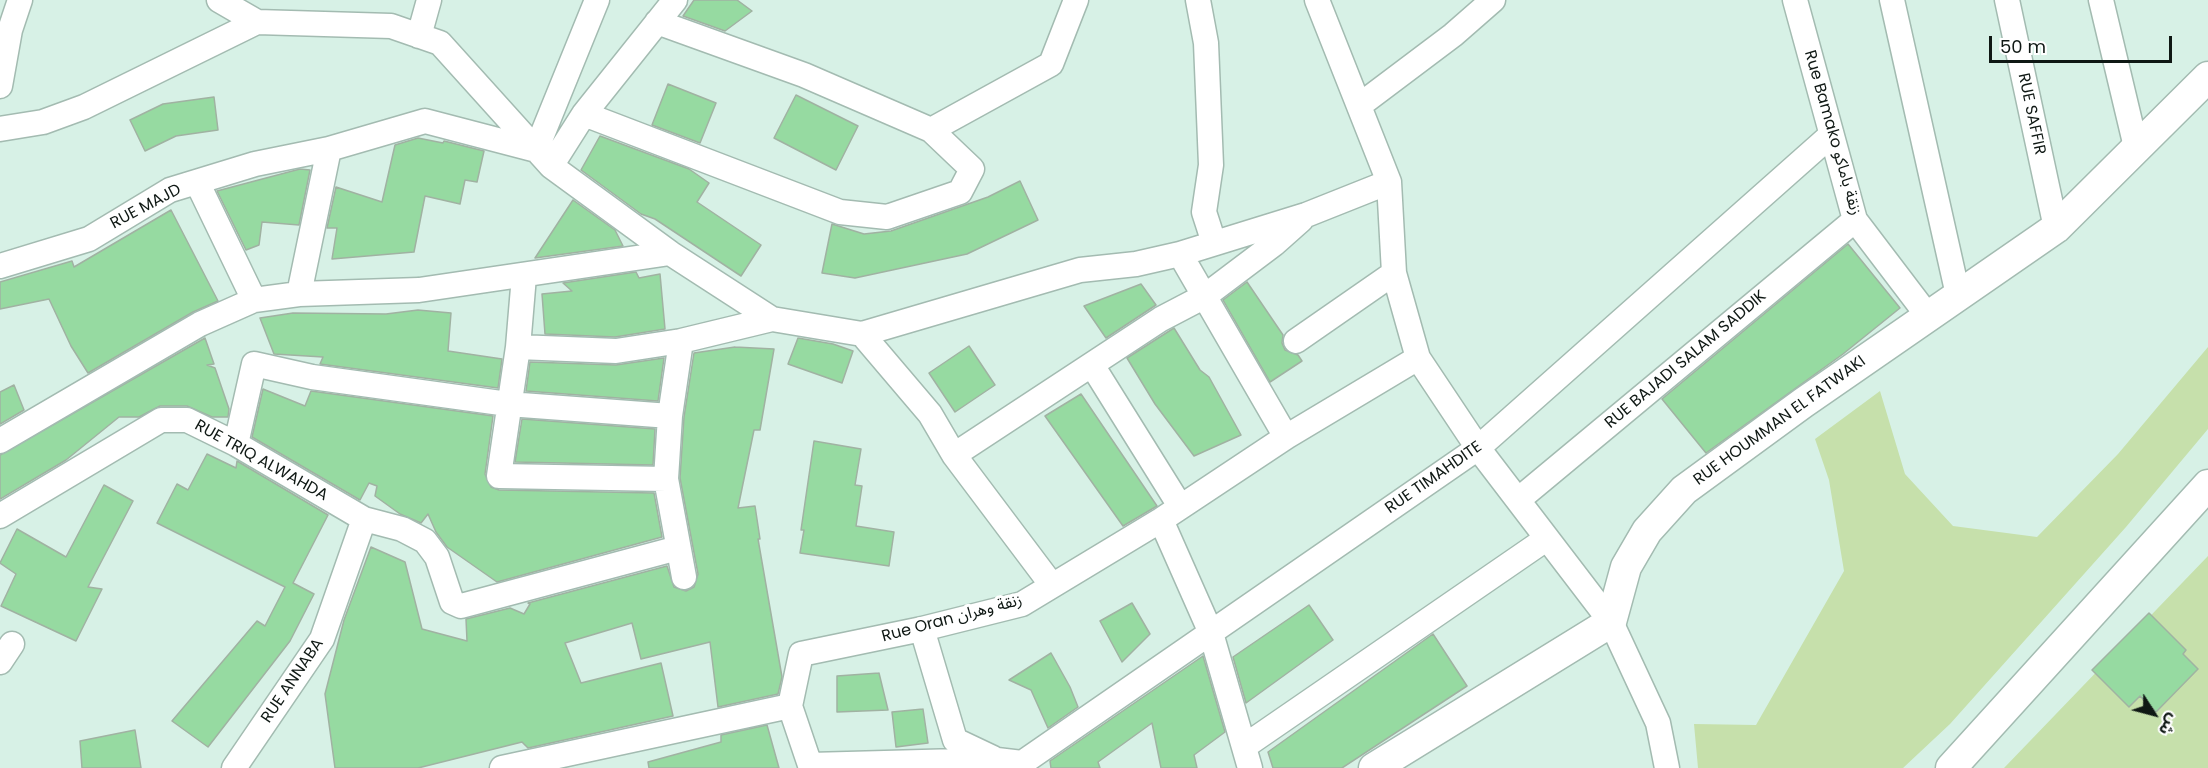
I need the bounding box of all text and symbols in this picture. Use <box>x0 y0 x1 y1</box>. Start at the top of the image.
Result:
scale bar <box>1992 24 2175 62</box>
text: 50 m <box>2000 34 2046 59</box>
street label: Rue Bamako زنقة باماكو <box>1799 48 1865 218</box>
street label: RUE SAFFIR <box>2013 71 2049 157</box>
street label: RUE MAJD <box>107 180 185 234</box>
street label: RUE BAJADI SALAM SADDIK <box>1601 287 1771 433</box>
street label: RUE HOUMMAN EL FATWAKI <box>1690 352 1870 490</box>
street label: RUE TRIQ ALWAHDA <box>191 416 331 506</box>
street label: RUE TIMAHDITE <box>1382 438 1486 518</box>
street label: Rue Oran زنقة وهران <box>880 591 1024 647</box>
street label: RUE ANNABA <box>258 635 328 727</box>
north arrow <box>2124 684 2184 744</box>
text: ش <box>2153 709 2185 740</box>

